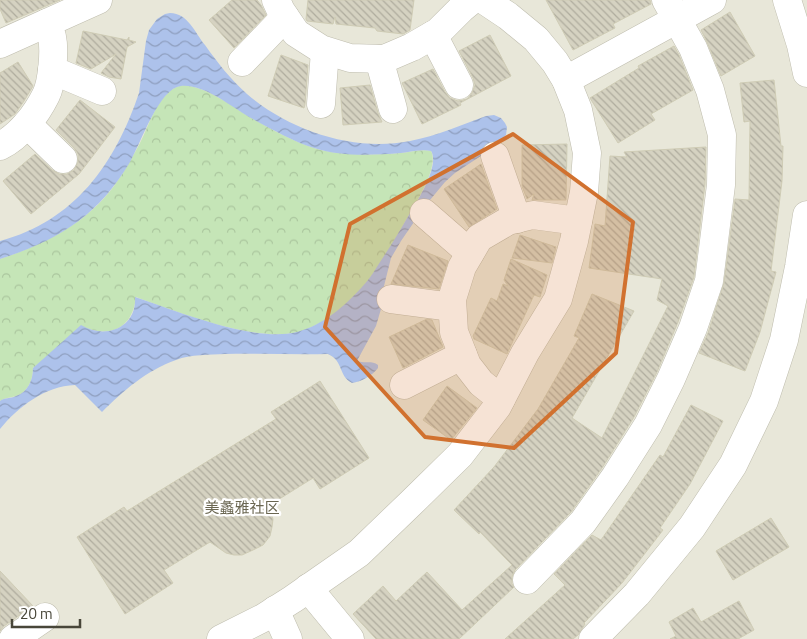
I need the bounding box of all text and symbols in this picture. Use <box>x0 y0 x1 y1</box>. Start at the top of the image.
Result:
district label: 美蠡雅社区 <box>204 496 280 519</box>
scale bar <box>12 596 80 628</box>
text: 20 m <box>20 602 53 625</box>

